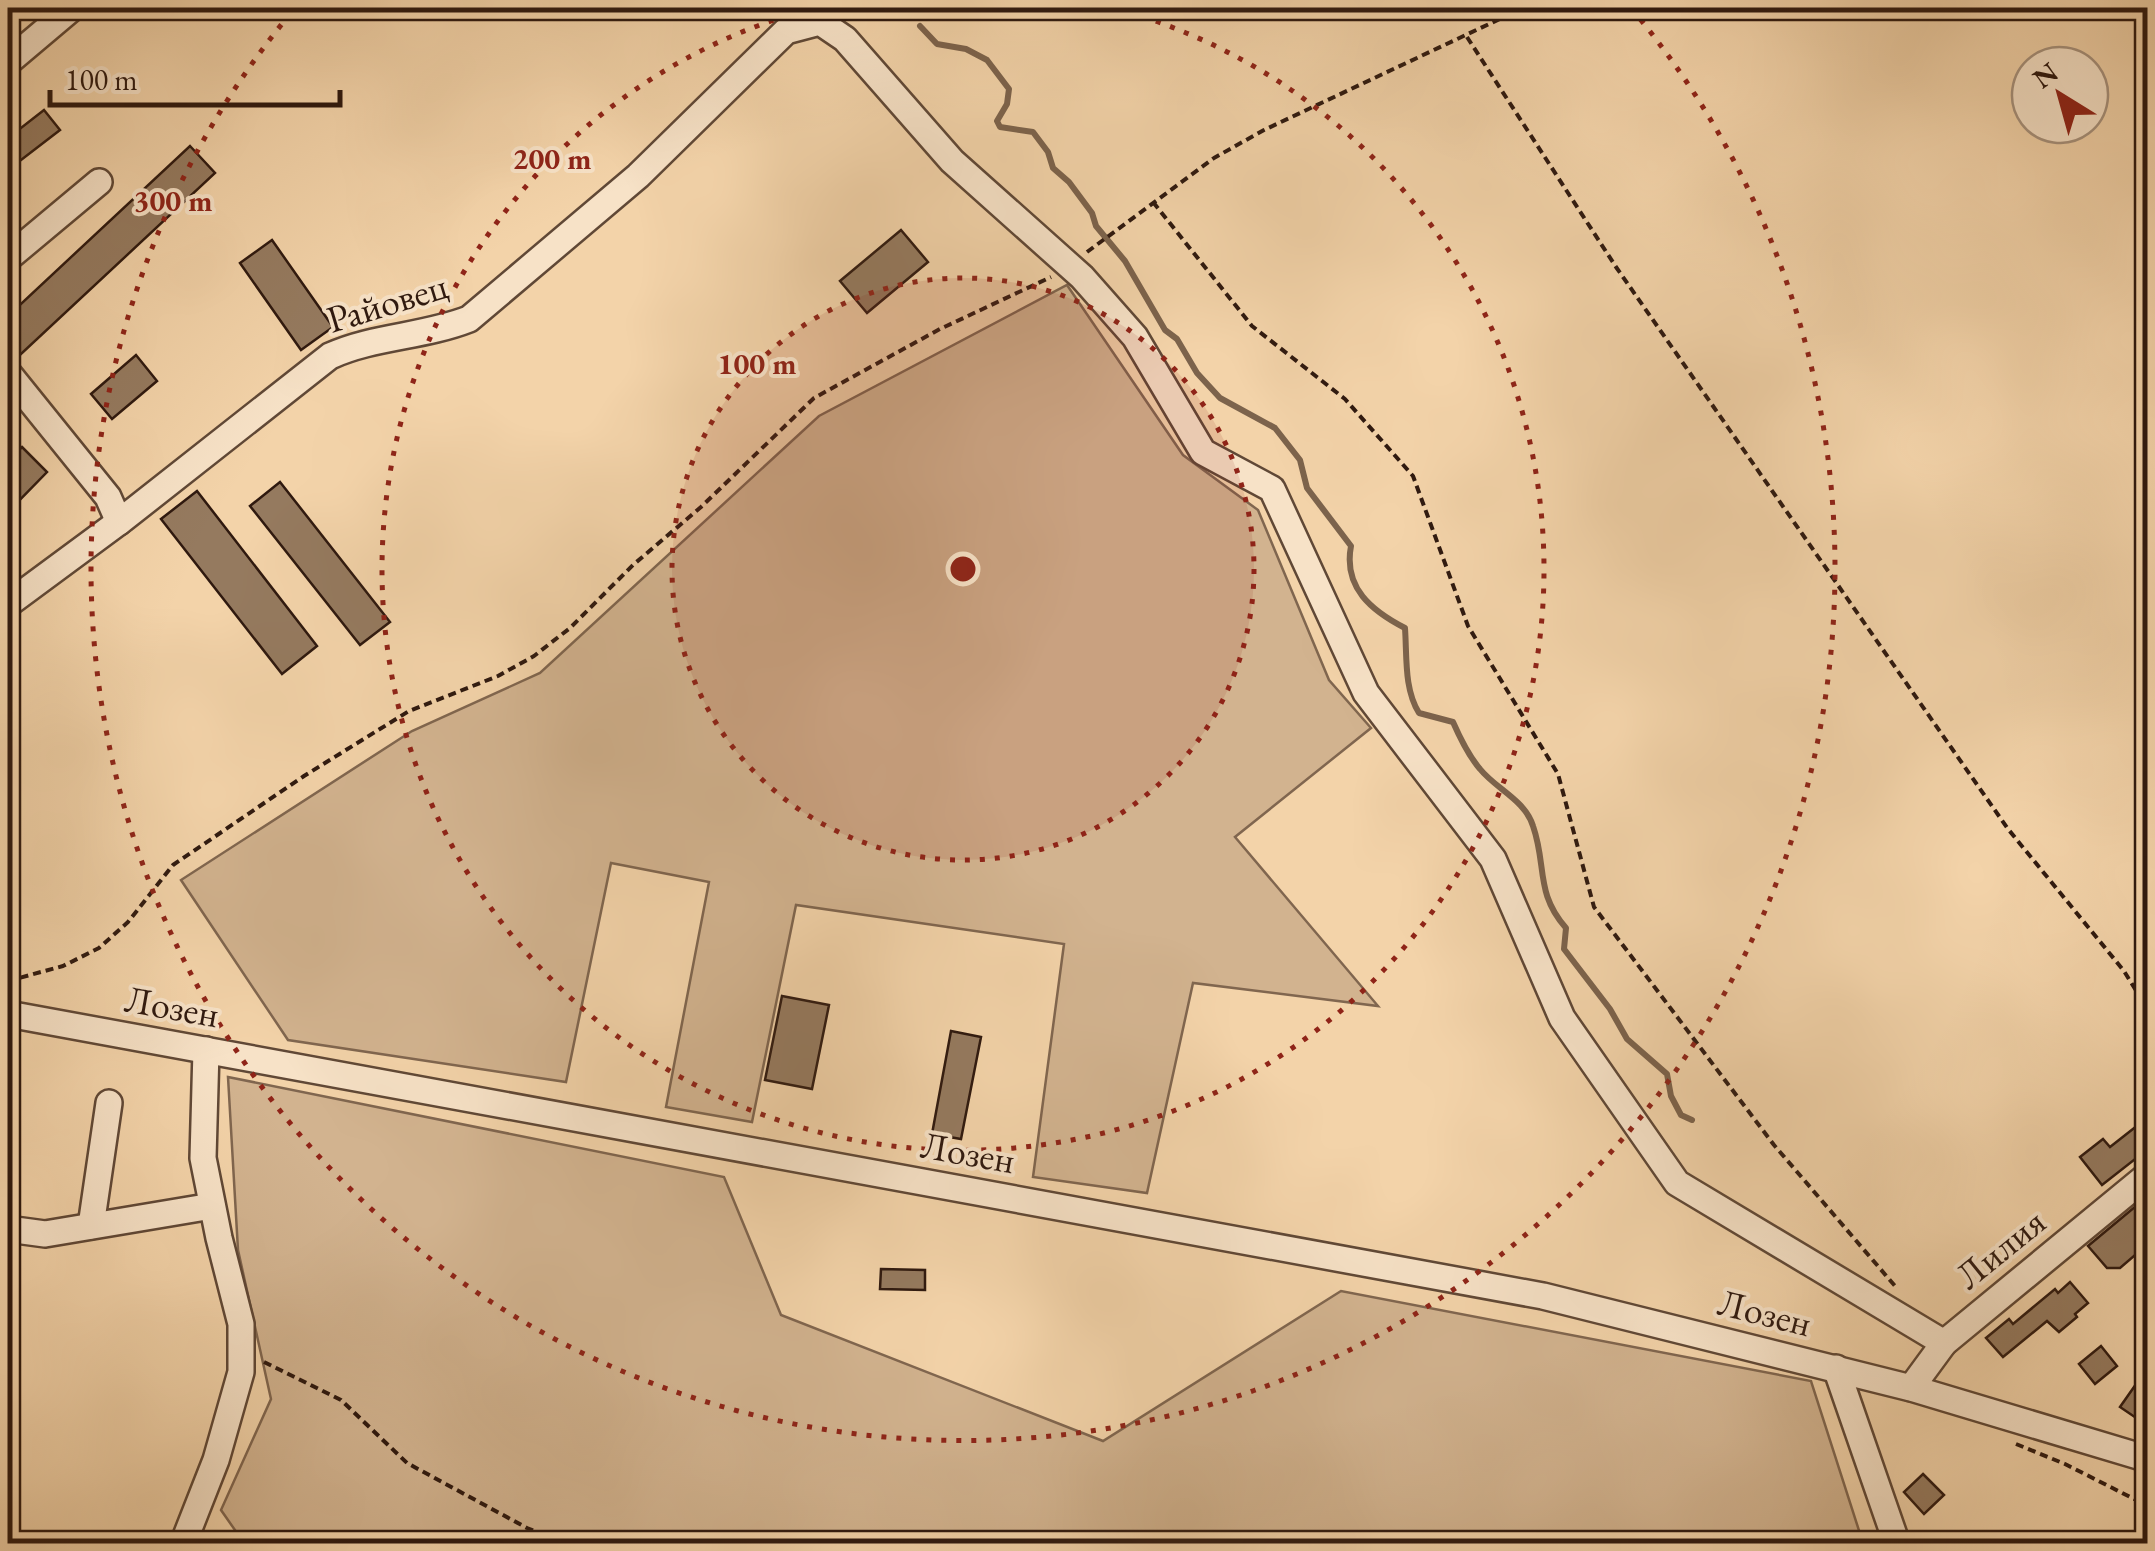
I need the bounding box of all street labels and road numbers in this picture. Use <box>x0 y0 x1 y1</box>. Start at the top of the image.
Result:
street label: Райовец <box>321 260 454 343</box>
street label: Лозен <box>121 974 223 1038</box>
street label: Лозен <box>917 1120 1019 1184</box>
street label: Лилия <box>1945 1197 2055 1299</box>
street label: Лозен <box>1713 1277 1817 1347</box>

